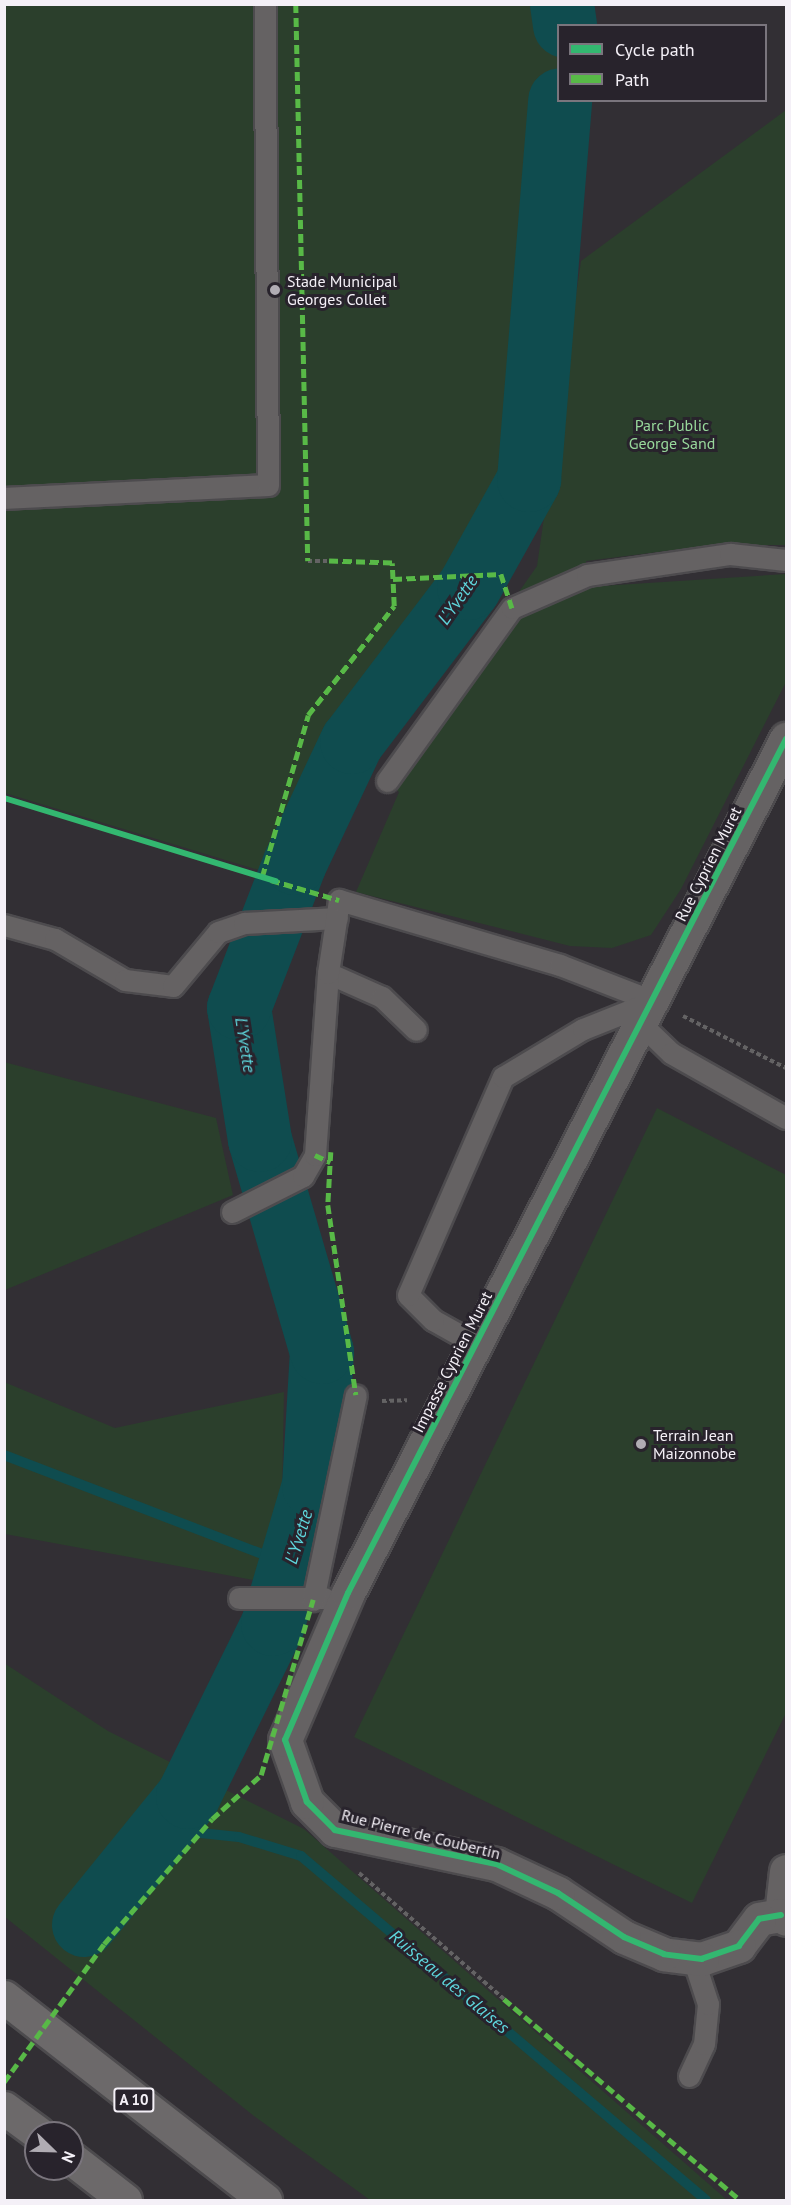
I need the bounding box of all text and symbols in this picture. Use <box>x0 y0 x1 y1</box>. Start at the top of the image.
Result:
legend <box>557 24 767 102</box>
text: Cycle path <box>615 38 695 61</box>
text: Path <box>615 68 649 91</box>
place label: Stade Municipal Georges Collet <box>287 271 397 309</box>
marker: Stade Municipal Georges Collet <box>268 283 282 297</box>
park label: Parc Public George Sand <box>629 415 715 453</box>
water label: L'Yvette <box>433 571 483 629</box>
street label: Rue Cyprien Muret <box>671 803 745 925</box>
water label: L'Yvette <box>230 1016 260 1074</box>
street label: Impasse Cyprien Muret <box>408 1288 496 1436</box>
place label: Terrain Jean Maizonnobe <box>653 1425 736 1463</box>
marker: Terrain Jean Maizonnobe <box>634 1437 648 1451</box>
water label: L'Yvette <box>281 1507 317 1567</box>
street label: Rue Pierre de Coubertin <box>340 1805 502 1863</box>
water label: Ruisseau des Glaises <box>385 1926 513 2038</box>
road number: A 10 <box>113 2088 155 2112</box>
north arrow <box>24 2121 84 2181</box>
text: N <box>57 2148 80 2166</box>

